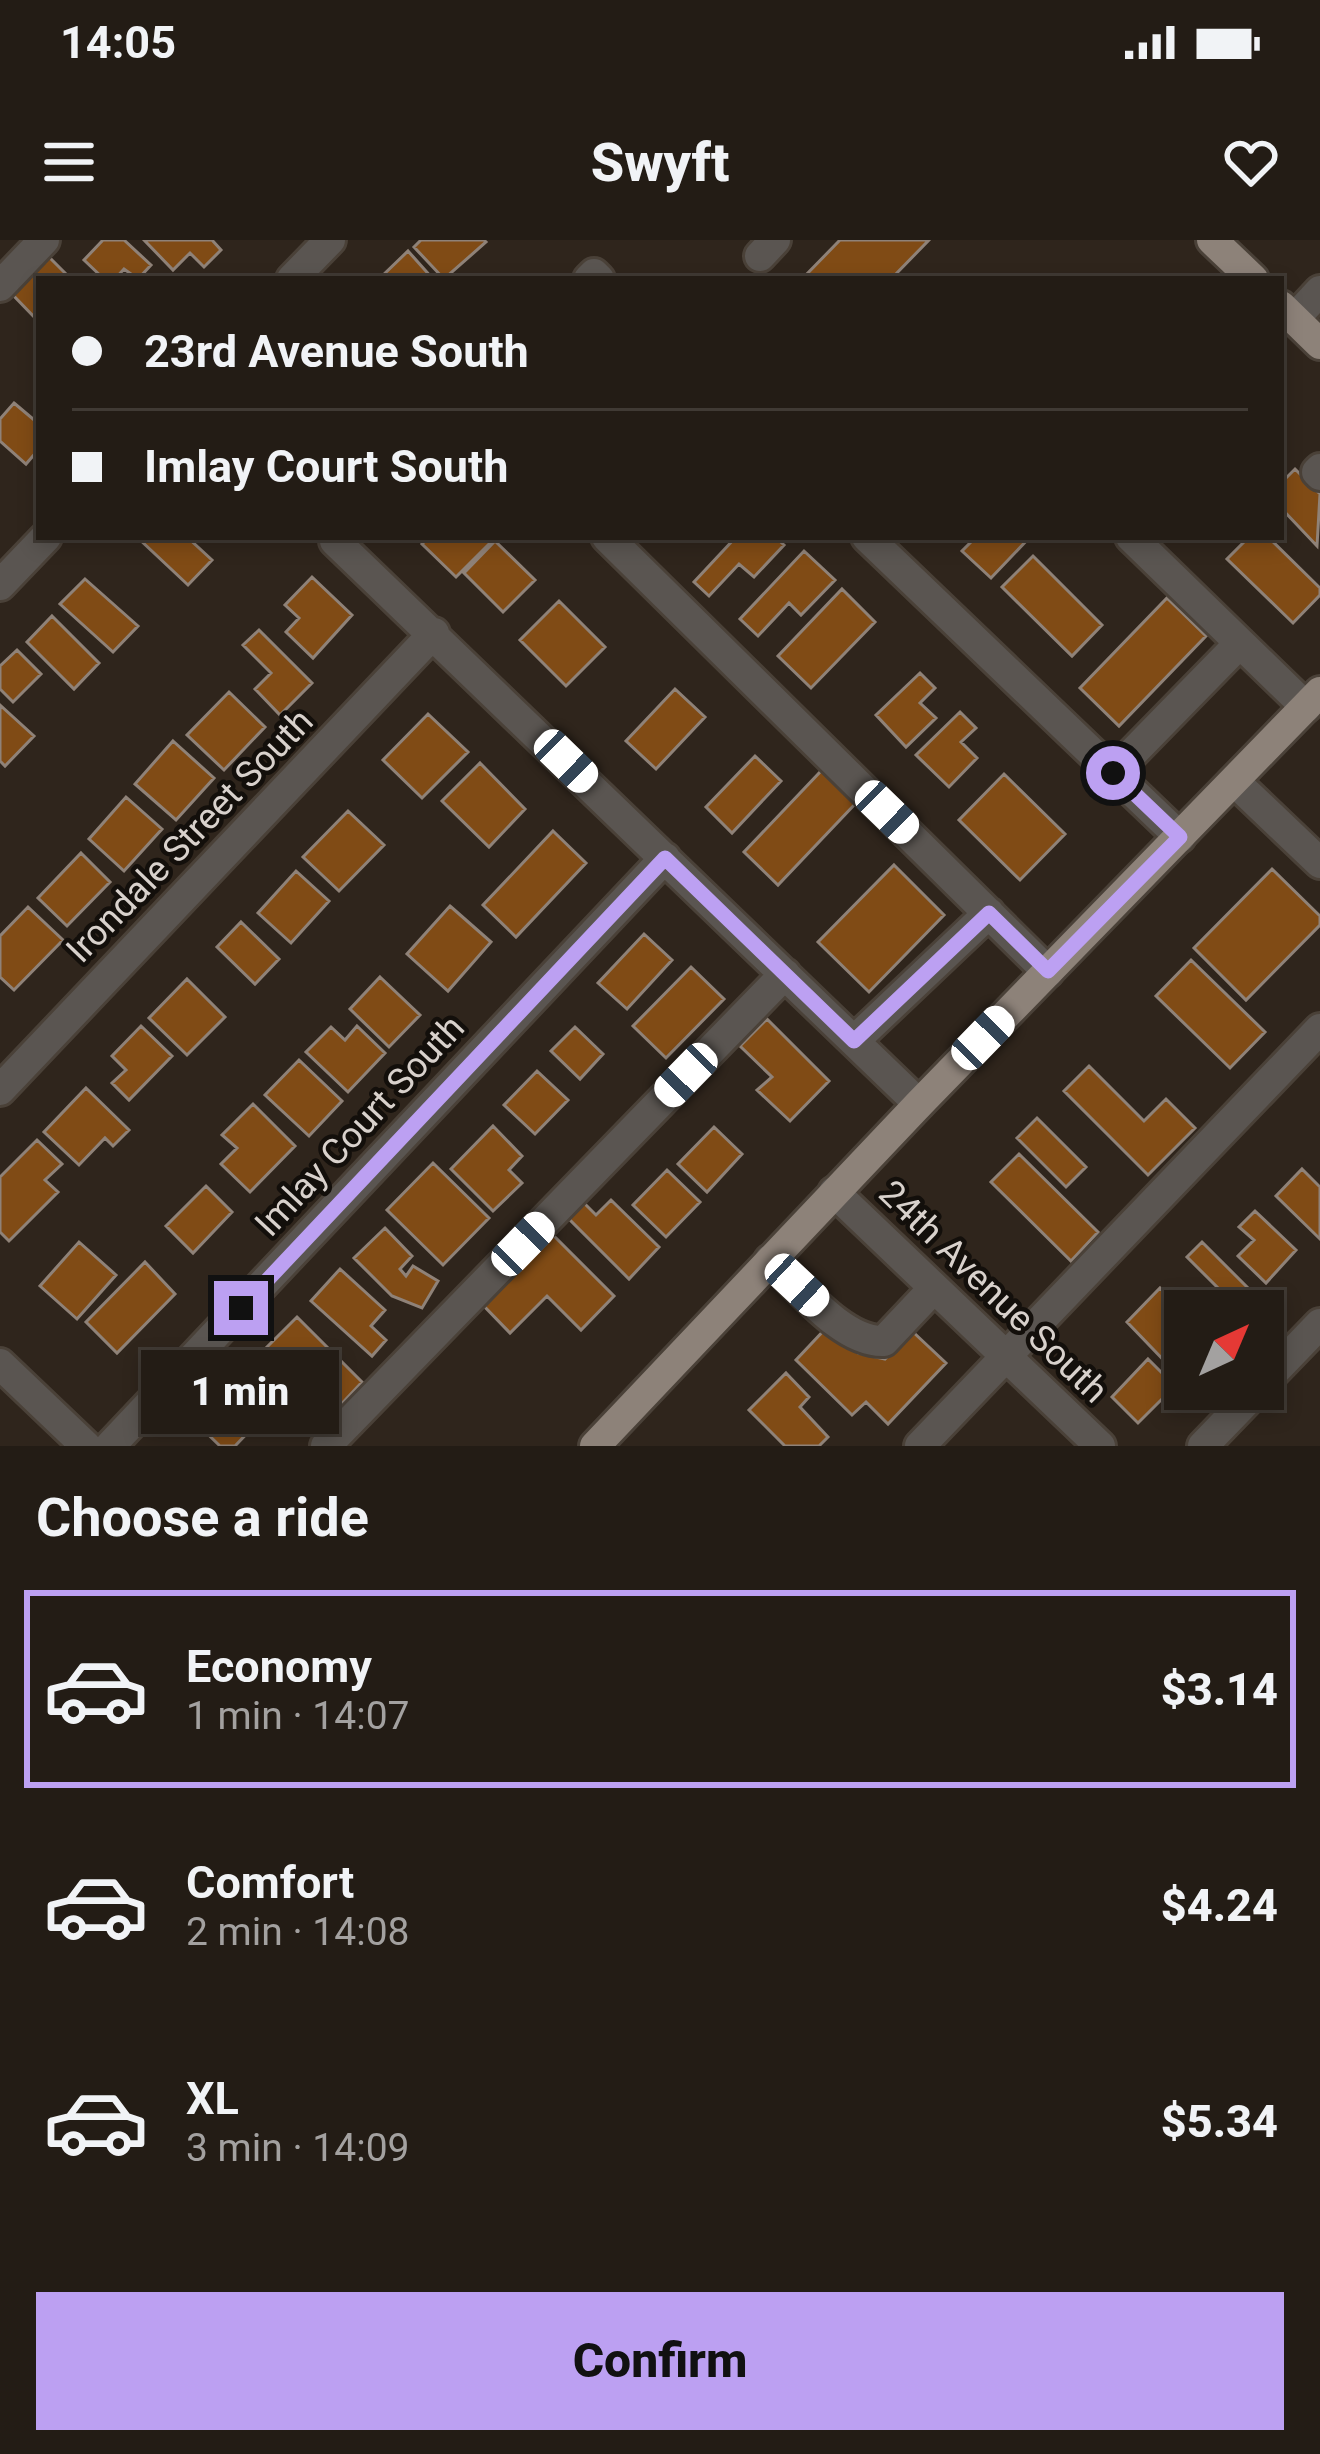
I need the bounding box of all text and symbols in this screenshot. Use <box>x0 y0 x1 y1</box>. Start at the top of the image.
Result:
text: 14:05 <box>60 16 176 69</box>
icon: menu <box>36 129 102 195</box>
icon: heart <box>1218 129 1284 195</box>
text: Swyft <box>591 131 729 194</box>
text: 23rd Avenue South <box>144 325 529 378</box>
text: Imlay Court South <box>144 440 508 493</box>
street label: Irondale Street South <box>58 700 322 971</box>
car <box>528 723 604 799</box>
route start <box>1086 746 1140 800</box>
car <box>849 774 925 850</box>
car <box>945 1000 1021 1076</box>
street label: Imlay Court South <box>247 1007 473 1245</box>
car <box>648 1037 724 1113</box>
street label: 24th Avenue South <box>870 1172 1116 1411</box>
car <box>485 1206 561 1282</box>
car <box>758 1247 836 1323</box>
route end <box>214 1281 268 1335</box>
north arrow <box>1164 1290 1284 1410</box>
map controls <box>1164 1290 1284 1410</box>
callout: 1 min <box>142 1350 340 1434</box>
text: 1 min <box>191 1369 289 1415</box>
text: Choose a ride <box>36 1486 369 1549</box>
icon: car <box>42 1635 150 1743</box>
text: Economy <box>186 1640 372 1693</box>
text: $3.14 <box>1161 1663 1278 1716</box>
text: 1 min · 14:07 <box>186 1693 409 1739</box>
icon: car <box>42 1851 150 1959</box>
text: Comfort <box>186 1856 354 1909</box>
text: $4.24 <box>1161 1879 1278 1932</box>
text: 2 min · 14:08 <box>186 1909 409 1955</box>
icon: car <box>42 2067 150 2175</box>
text: XL <box>186 2072 239 2125</box>
text: $5.34 <box>1161 2095 1278 2148</box>
text: 3 min · 14:09 <box>186 2125 409 2171</box>
button: Confirm <box>36 2292 1284 2430</box>

